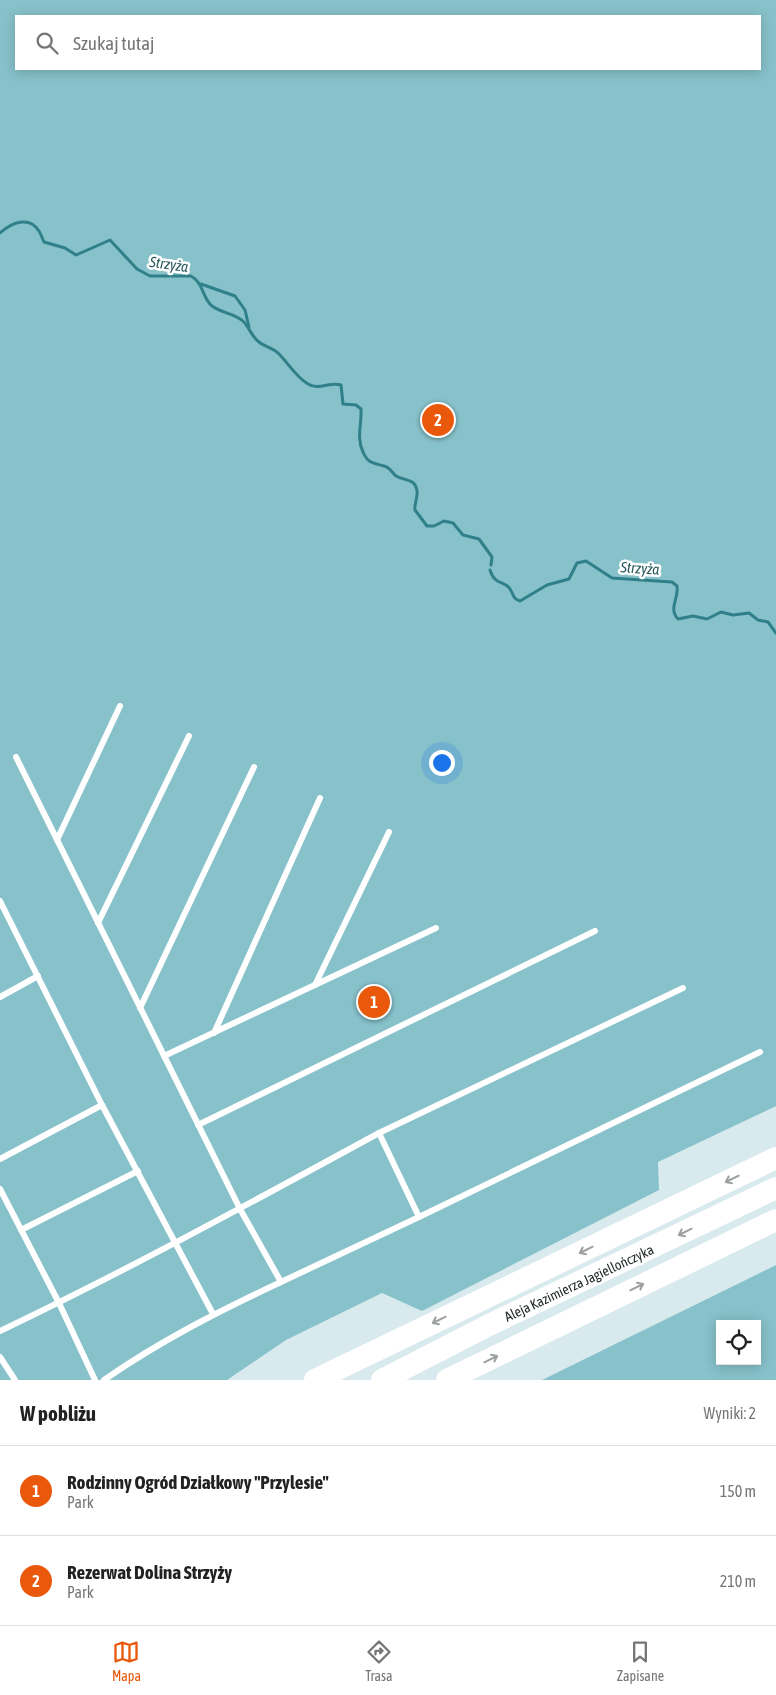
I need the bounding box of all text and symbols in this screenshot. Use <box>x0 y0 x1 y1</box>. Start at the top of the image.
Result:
search box <box>15 15 761 70</box>
icon: search <box>33 29 61 57</box>
text: Szukaj tutaj <box>73 32 155 54</box>
water label: Strzyża <box>148 253 189 275</box>
pin: 2 <box>422 401 454 439</box>
water label: Strzyża <box>619 558 660 578</box>
your location <box>429 750 455 776</box>
pin: 1 <box>358 983 390 1021</box>
one-way arrow <box>725 1175 740 1185</box>
one-way arrow <box>678 1228 693 1237</box>
street label: Aleja Kazimierza Jagiellończyka <box>502 1241 656 1325</box>
one-way arrow <box>578 1245 593 1255</box>
one-way arrow <box>629 1282 644 1291</box>
one-way arrow <box>432 1316 447 1325</box>
map controls <box>716 1320 761 1365</box>
button: locate <box>716 1320 761 1365</box>
one-way arrow <box>483 1353 498 1363</box>
text: W pobliżu <box>20 1401 96 1425</box>
text: Wyniki: 2 <box>704 1404 756 1422</box>
text: Rodzinny Ogród Działkowy "Przylesie" <box>67 1471 329 1493</box>
text: 1 <box>32 1482 40 1500</box>
text: 150 m <box>720 1482 756 1500</box>
text: Park <box>67 1493 94 1511</box>
text: Rezerwat Dolina Strzyży <box>67 1561 232 1583</box>
text: 2 <box>32 1572 40 1590</box>
text: 210 m <box>720 1572 756 1590</box>
text: Park <box>67 1583 94 1601</box>
tab: Mapa <box>112 1638 141 1684</box>
tab: Trasa <box>365 1638 393 1684</box>
tab: Zapisane <box>617 1638 664 1684</box>

